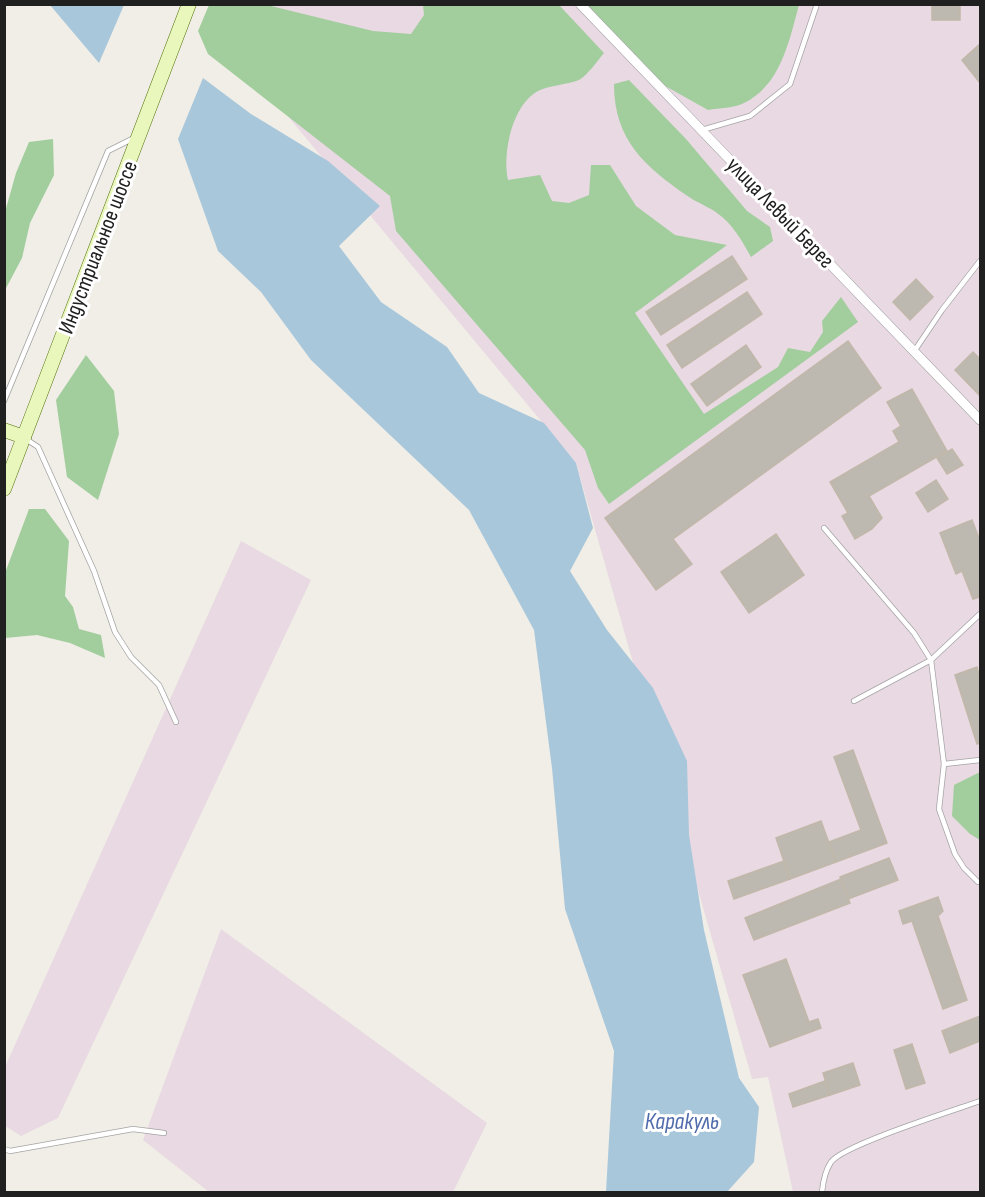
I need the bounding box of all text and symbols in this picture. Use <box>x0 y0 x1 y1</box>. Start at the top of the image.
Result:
street label: улица Левый Берег <box>720 152 840 274</box>
street label: Индустриальное шоссе <box>53 157 144 338</box>
water label: Каракуль <box>645 1107 719 1136</box>

